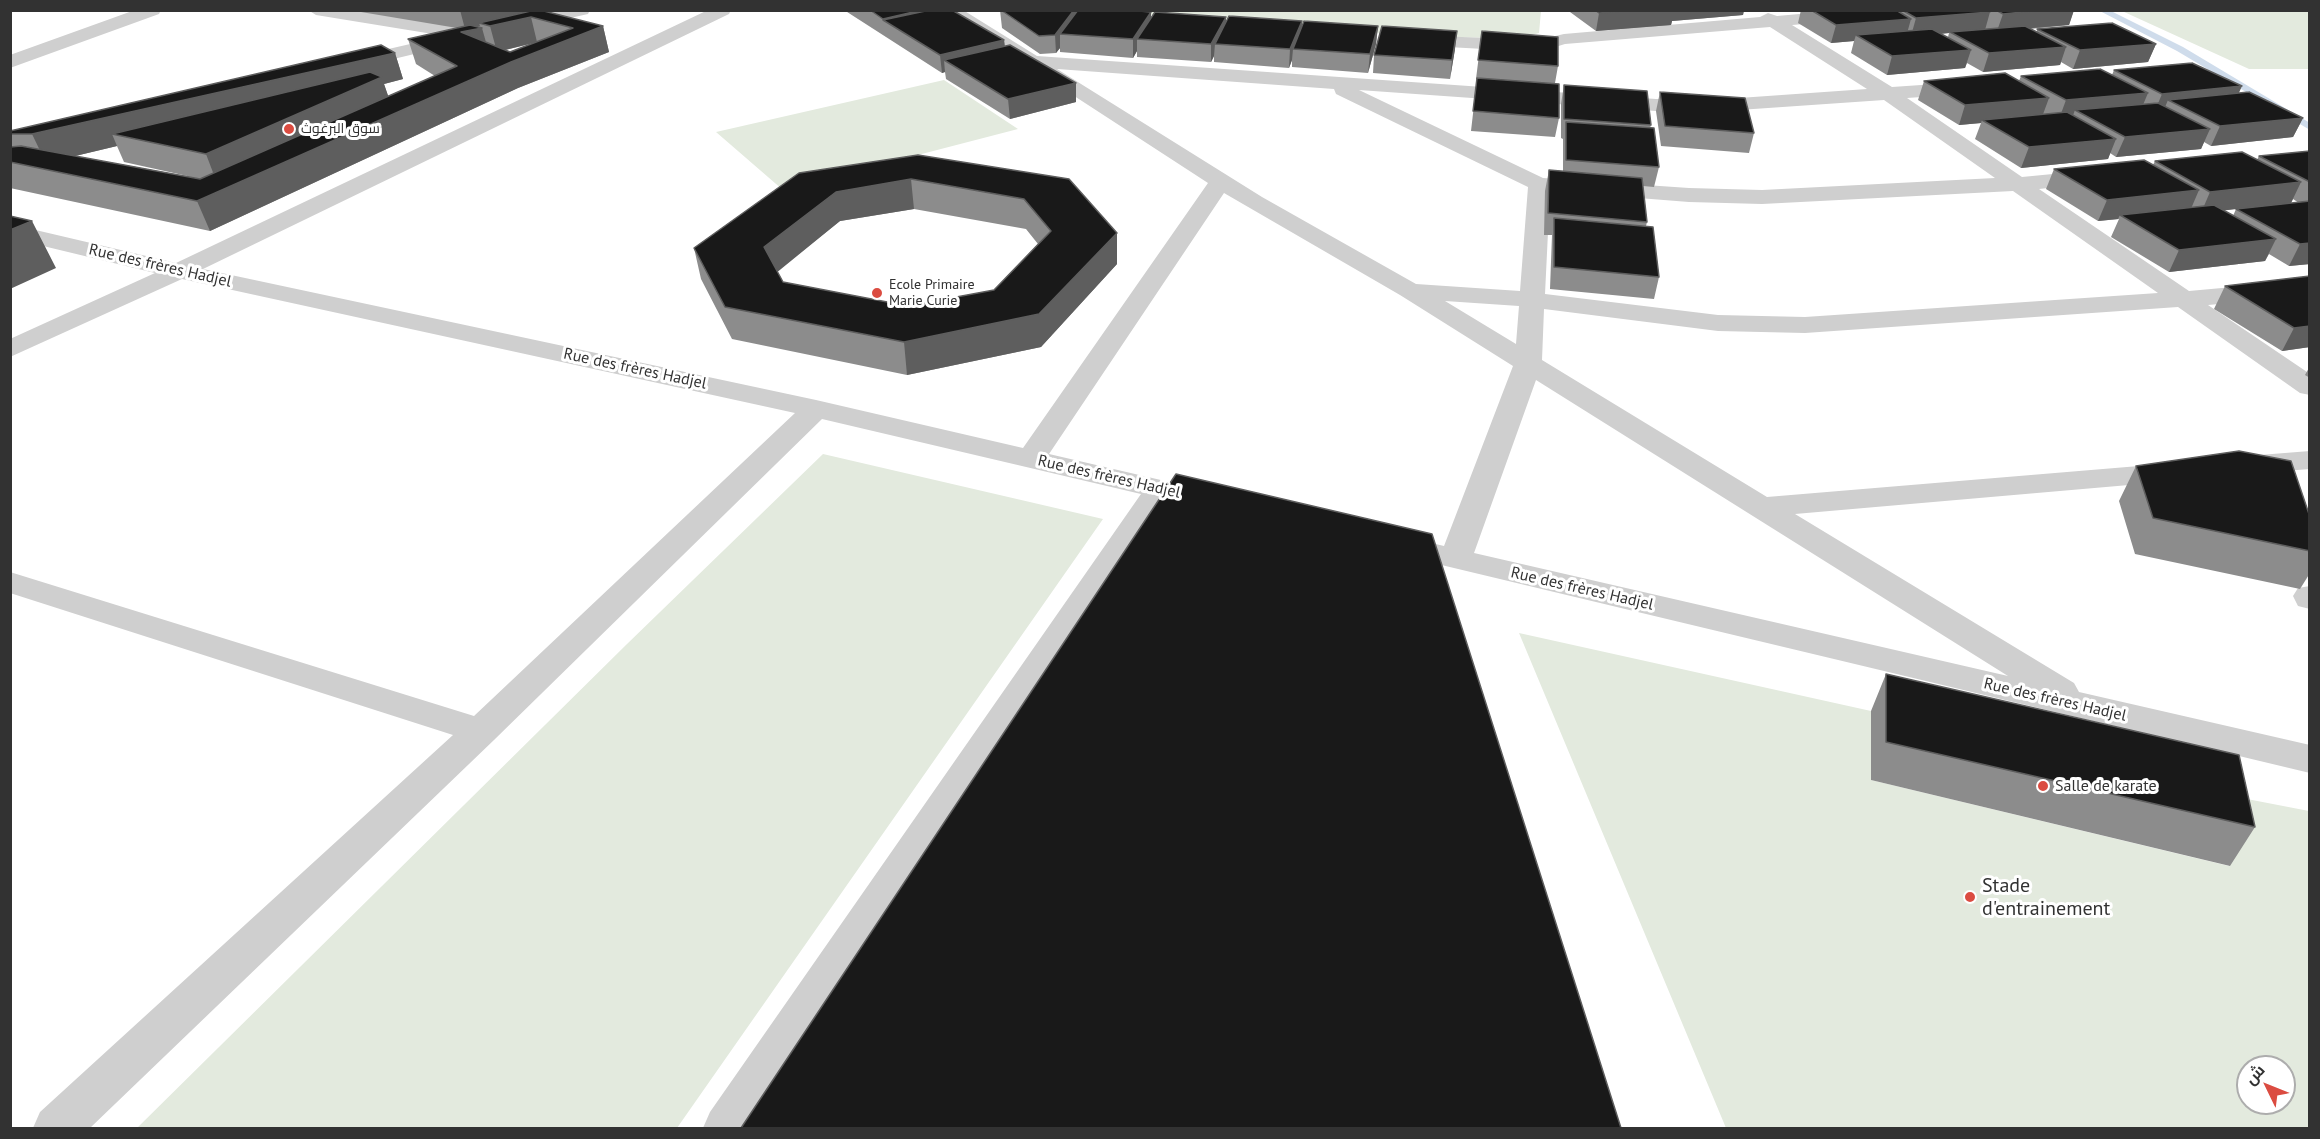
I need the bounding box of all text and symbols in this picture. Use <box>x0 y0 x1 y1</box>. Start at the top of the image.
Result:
place label: سوق البرغوث <box>301 121 380 137</box>
marker: سوق البرغوث <box>282 122 296 136</box>
street label: Rue des frères Hadjel <box>87 240 233 292</box>
place label: Ecole Primaire Marie Curie <box>889 277 975 310</box>
marker: Ecole Primaire Marie Curie <box>870 286 884 300</box>
street label: Rue des frères Hadjel <box>562 344 708 394</box>
street label: Rue des frères Hadjel <box>1036 451 1182 503</box>
street label: Rue des frères Hadjel <box>1509 563 1655 615</box>
street label: Rue des frères Hadjel <box>1982 674 2128 726</box>
place label: Salle de karate <box>2055 776 2157 796</box>
marker: Salle de karate <box>2036 779 2050 793</box>
place label: Stade d'entrainement <box>1982 874 2110 921</box>
marker: Stade d'entrainement <box>1963 890 1977 904</box>
north arrow <box>2236 1055 2296 1115</box>
text: ش <box>2240 1060 2269 1088</box>

